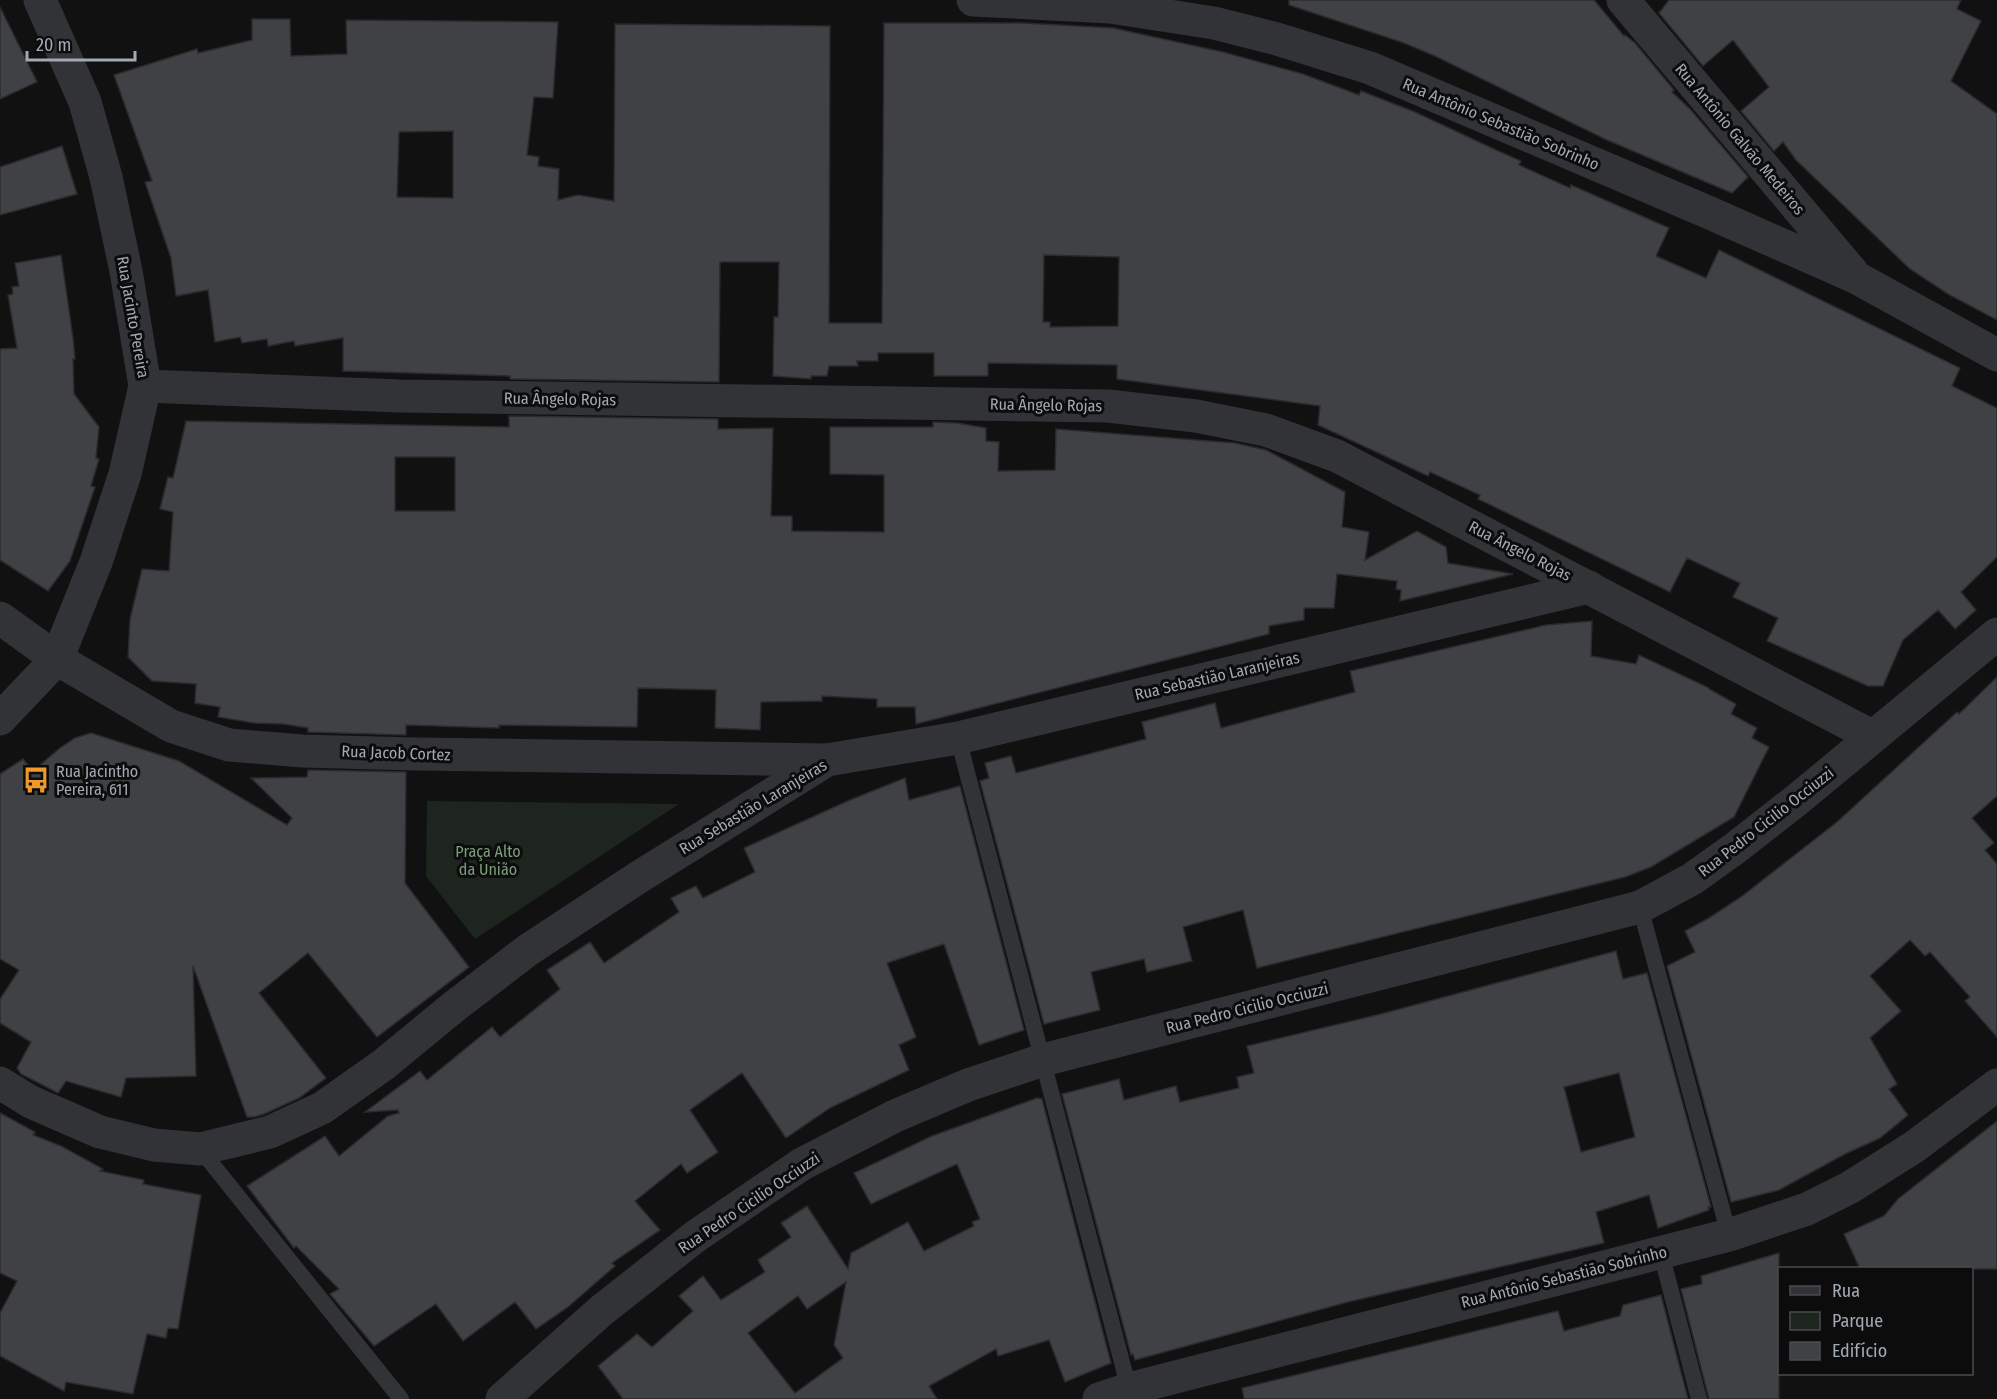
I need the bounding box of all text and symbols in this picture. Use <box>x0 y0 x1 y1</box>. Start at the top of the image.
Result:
scale bar <box>27 24 135 62</box>
text: 20 m <box>36 34 71 56</box>
street label: Rua Antônio Galvão Medeiros <box>1671 60 1809 219</box>
street label: Rua Antônio Sebastião Sobrinho <box>1400 74 1602 174</box>
street label: Rua Jacinto Pereira <box>113 255 153 379</box>
street label: Rua Ângelo Rojas <box>504 389 617 409</box>
street label: Rua Ângelo Rojas <box>990 395 1103 415</box>
street label: Rua Ângelo Rojas <box>1466 517 1575 585</box>
street label: Rua Sebastião Laranjeiras <box>1133 648 1301 704</box>
street label: Rua Jacob Cortez <box>341 742 451 764</box>
street label: Rua Sebastião Laranjeiras <box>676 755 830 859</box>
place label: Rua Jacintho Pereira, 611 <box>56 762 138 799</box>
street label: Rua Pedro Cicilio Occiuzzi <box>1695 763 1837 881</box>
bus stop icon: Rua Jacintho Pereira, 611 <box>21 765 51 795</box>
park label: Praça Alto da União <box>455 842 521 879</box>
street label: Rua Pedro Cicilio Occiuzzi <box>1164 979 1330 1037</box>
street label: Rua Pedro Cicilio Occiuzzi <box>675 1149 823 1257</box>
street label: Rua Antônio Sebastião Sobrinho <box>1459 1242 1669 1312</box>
legend <box>1778 1267 1973 1375</box>
text: Rua <box>1832 1280 1860 1302</box>
text: Parque <box>1832 1310 1883 1332</box>
text: Edifício <box>1832 1340 1887 1362</box>

